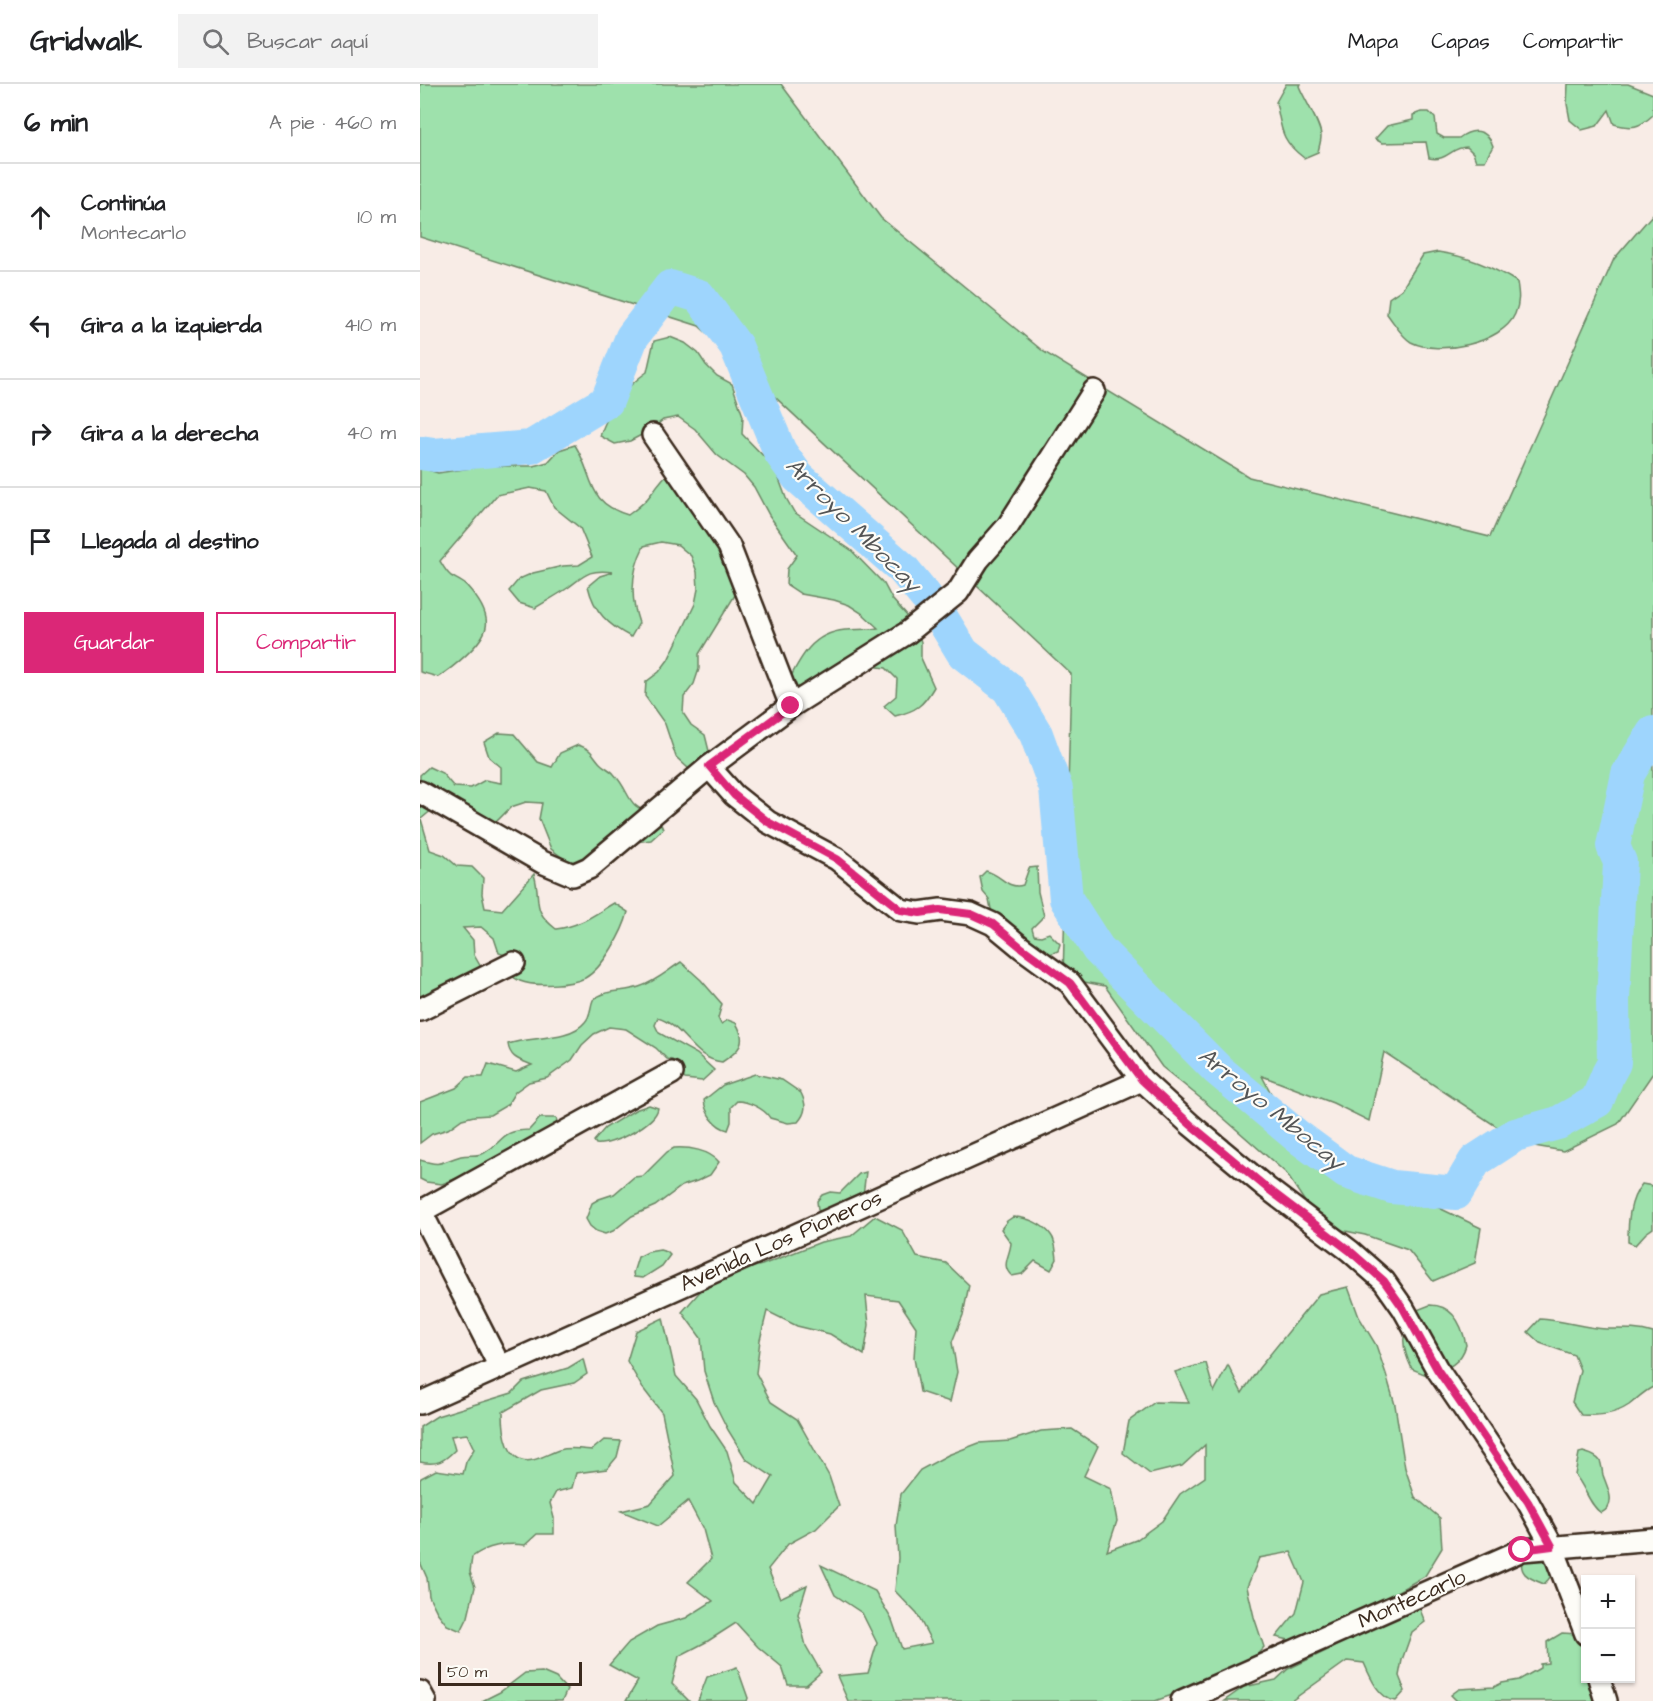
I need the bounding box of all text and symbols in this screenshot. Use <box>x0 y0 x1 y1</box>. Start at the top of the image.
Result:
search box <box>178 14 598 68</box>
text: Gridwalk <box>30 22 142 61</box>
icon: search <box>199 25 232 58</box>
text: Buscar aquí <box>247 26 368 57</box>
text: Mapa <box>1348 27 1398 56</box>
text: Capas <box>1431 27 1490 56</box>
text: Compartir <box>1523 27 1623 56</box>
text: 6 min <box>24 105 88 141</box>
text: A pie · 460 m <box>269 109 396 137</box>
text: Continúa <box>81 188 166 219</box>
icon: ahead <box>24 201 57 234</box>
text: 10 m <box>357 203 396 231</box>
text: Montecarlo <box>81 219 186 247</box>
icon: left <box>24 309 57 342</box>
text: Gira a la izquierda <box>81 310 262 341</box>
text: 410 m <box>344 311 396 339</box>
icon: right <box>24 417 57 450</box>
text: Gira a la derecha <box>81 418 258 449</box>
text: 40 m <box>346 419 396 447</box>
water label: Arroyo Mbocay <box>778 450 930 602</box>
icon: arrive <box>24 525 57 558</box>
text: Llegada al destino <box>81 526 259 557</box>
button: Guardar <box>24 612 204 673</box>
button: Compartir <box>216 612 396 673</box>
route end <box>777 692 803 718</box>
water label: Arroyo Mbocay <box>1191 1039 1353 1180</box>
street label: Avenida Los Pioneros <box>675 1182 887 1300</box>
route start <box>1508 1536 1534 1562</box>
street label: Montecarlo <box>1353 1561 1472 1637</box>
map controls <box>1581 1575 1635 1683</box>
button: + <box>1581 1575 1635 1629</box>
button: − <box>1581 1629 1635 1683</box>
scale bar <box>438 1659 582 1686</box>
text: 50 m <box>447 1661 487 1683</box>

